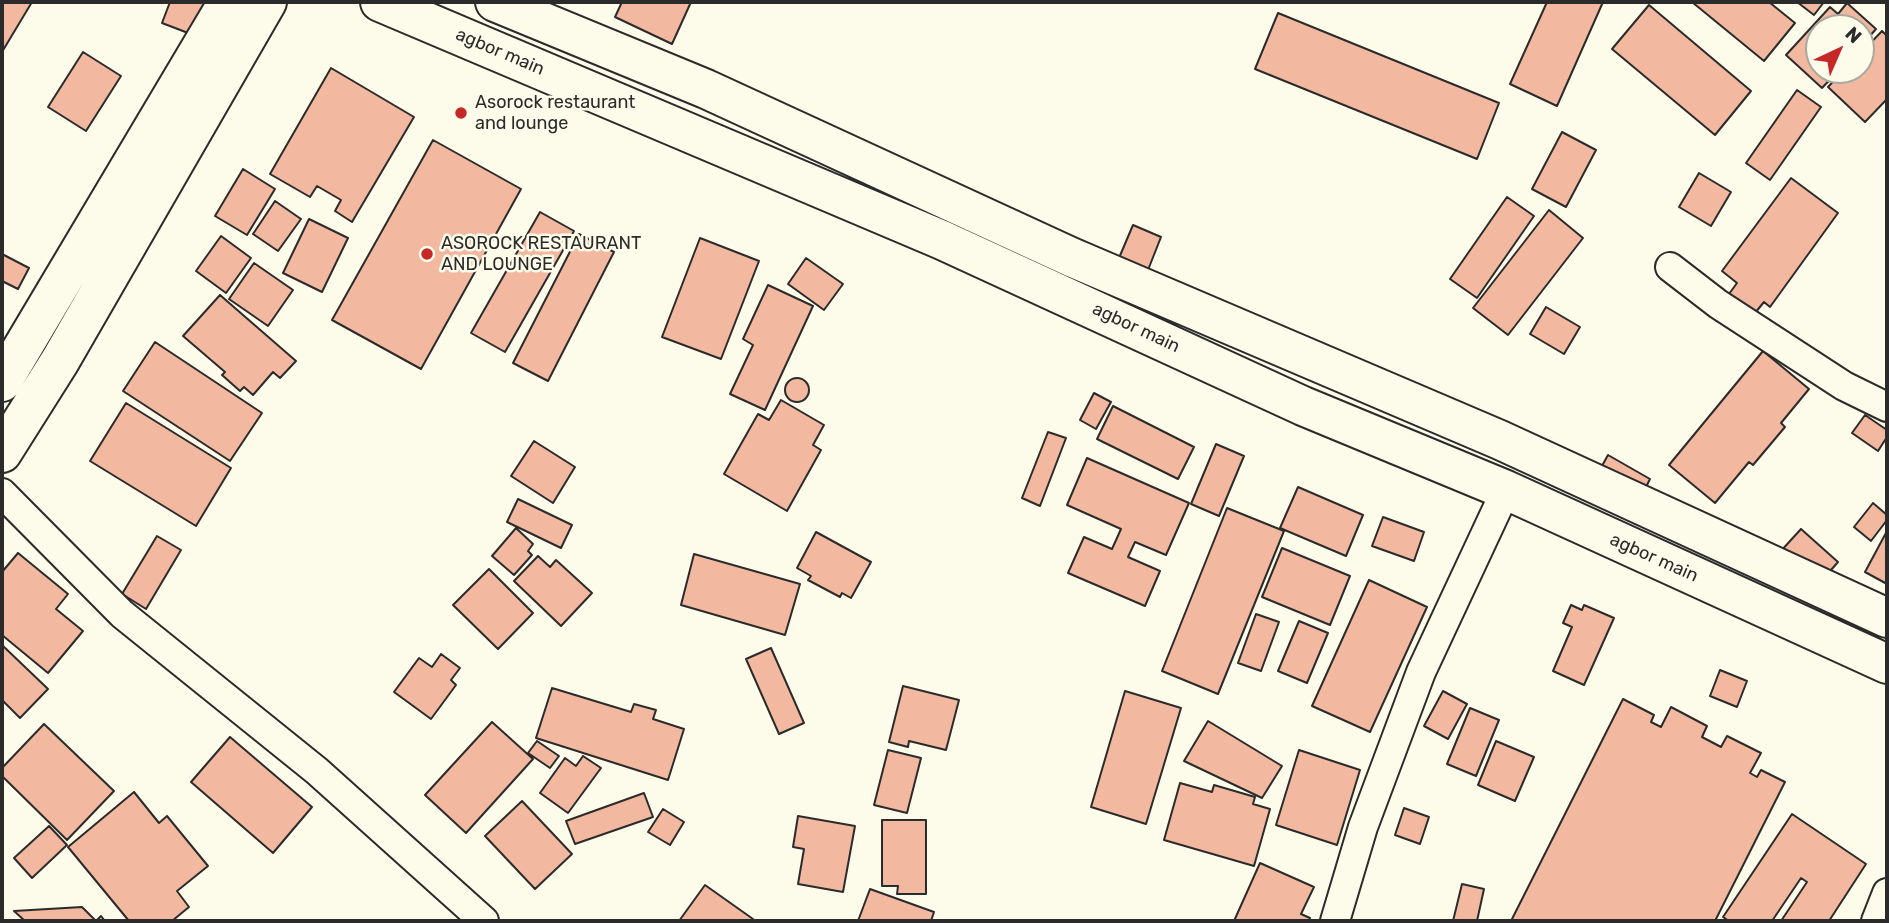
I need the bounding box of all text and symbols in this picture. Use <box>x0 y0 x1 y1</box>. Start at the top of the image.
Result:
north arrow <box>1805 14 1875 84</box>
text: N <box>1841 22 1866 48</box>
street label: agbor main <box>452 24 548 80</box>
place label: Asorock restaurant and lounge <box>475 92 635 134</box>
marker: Asorock restaurant and lounge <box>453 105 469 121</box>
place label: ASOROCK RESTAURANT AND LOUNGE <box>441 233 641 276</box>
marker: ASOROCK RESTAURANT AND LOUNGE <box>419 246 435 262</box>
street label: agbor main <box>1089 298 1183 358</box>
street label: agbor main <box>1607 529 1701 587</box>

